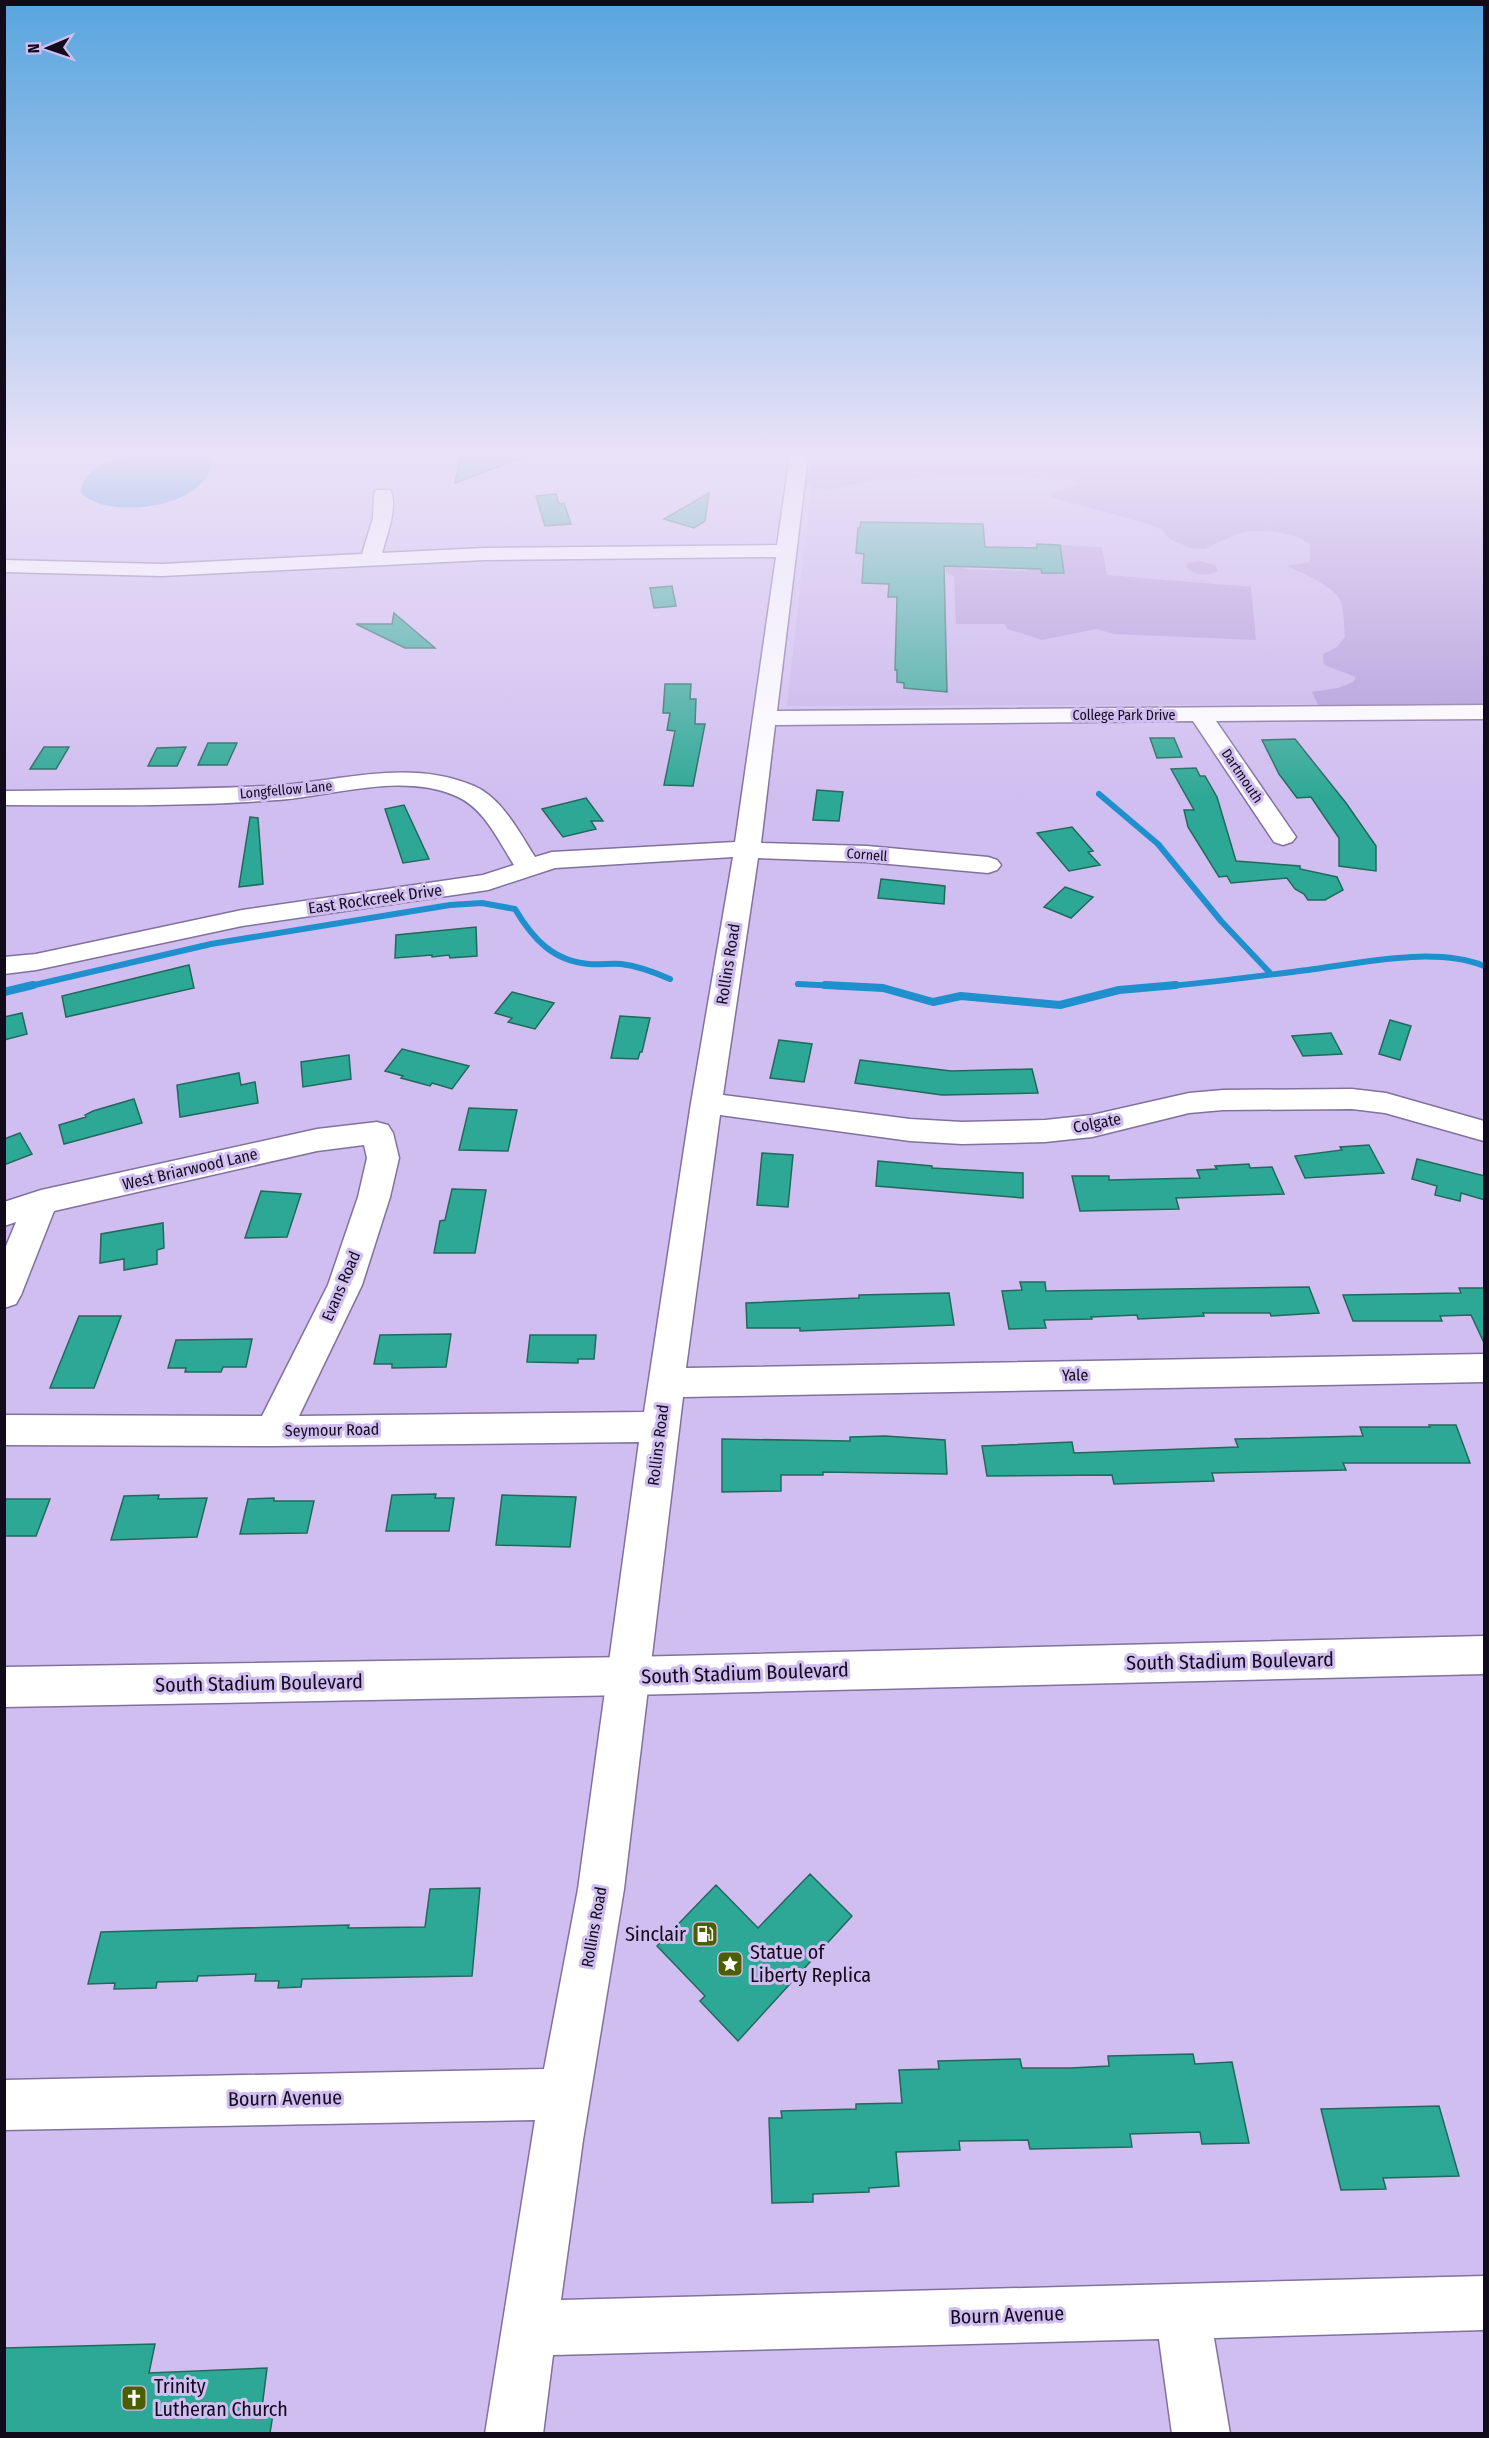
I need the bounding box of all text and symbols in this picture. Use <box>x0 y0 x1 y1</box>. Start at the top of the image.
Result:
north arrow <box>18 18 78 78</box>
text: N <box>24 43 43 54</box>
street label: College Park Drive <box>1073 707 1175 724</box>
street label: Dartmouth <box>1218 746 1266 806</box>
street label: Longfellow Lane <box>239 777 333 803</box>
street label: Cornell <box>846 845 888 865</box>
street label: East Rockcreek Drive <box>307 880 443 918</box>
street label: Rollins Road <box>712 922 744 1006</box>
street label: Colgate <box>1071 1109 1123 1137</box>
street label: West Briarwood Lane <box>121 1144 260 1194</box>
street label: Evans Road <box>318 1248 364 1324</box>
street label: Yale <box>1062 1365 1088 1385</box>
street label: Rollins Road <box>644 1403 672 1487</box>
street label: Seymour Road <box>285 1420 379 1440</box>
street label: South Stadium Boulevard <box>1126 1647 1334 1675</box>
street label: South Stadium Boulevard <box>641 1657 849 1689</box>
street label: South Stadium Boulevard <box>155 1669 363 1697</box>
street label: Rollins Road <box>578 1885 610 1969</box>
fuel station icon: Sinclair <box>690 1919 720 1949</box>
place label: Sinclair <box>625 1922 686 1946</box>
place label: Statue of Liberty Replica <box>750 1940 871 1987</box>
place icon: Statue of Liberty Replica <box>715 1949 745 1979</box>
street label: Bourn Avenue <box>228 2085 342 2111</box>
street label: Bourn Avenue <box>949 2301 1065 2329</box>
place label: Trinity Lutheran Church <box>154 2374 288 2421</box>
church icon: Trinity Lutheran Church <box>119 2383 149 2413</box>

